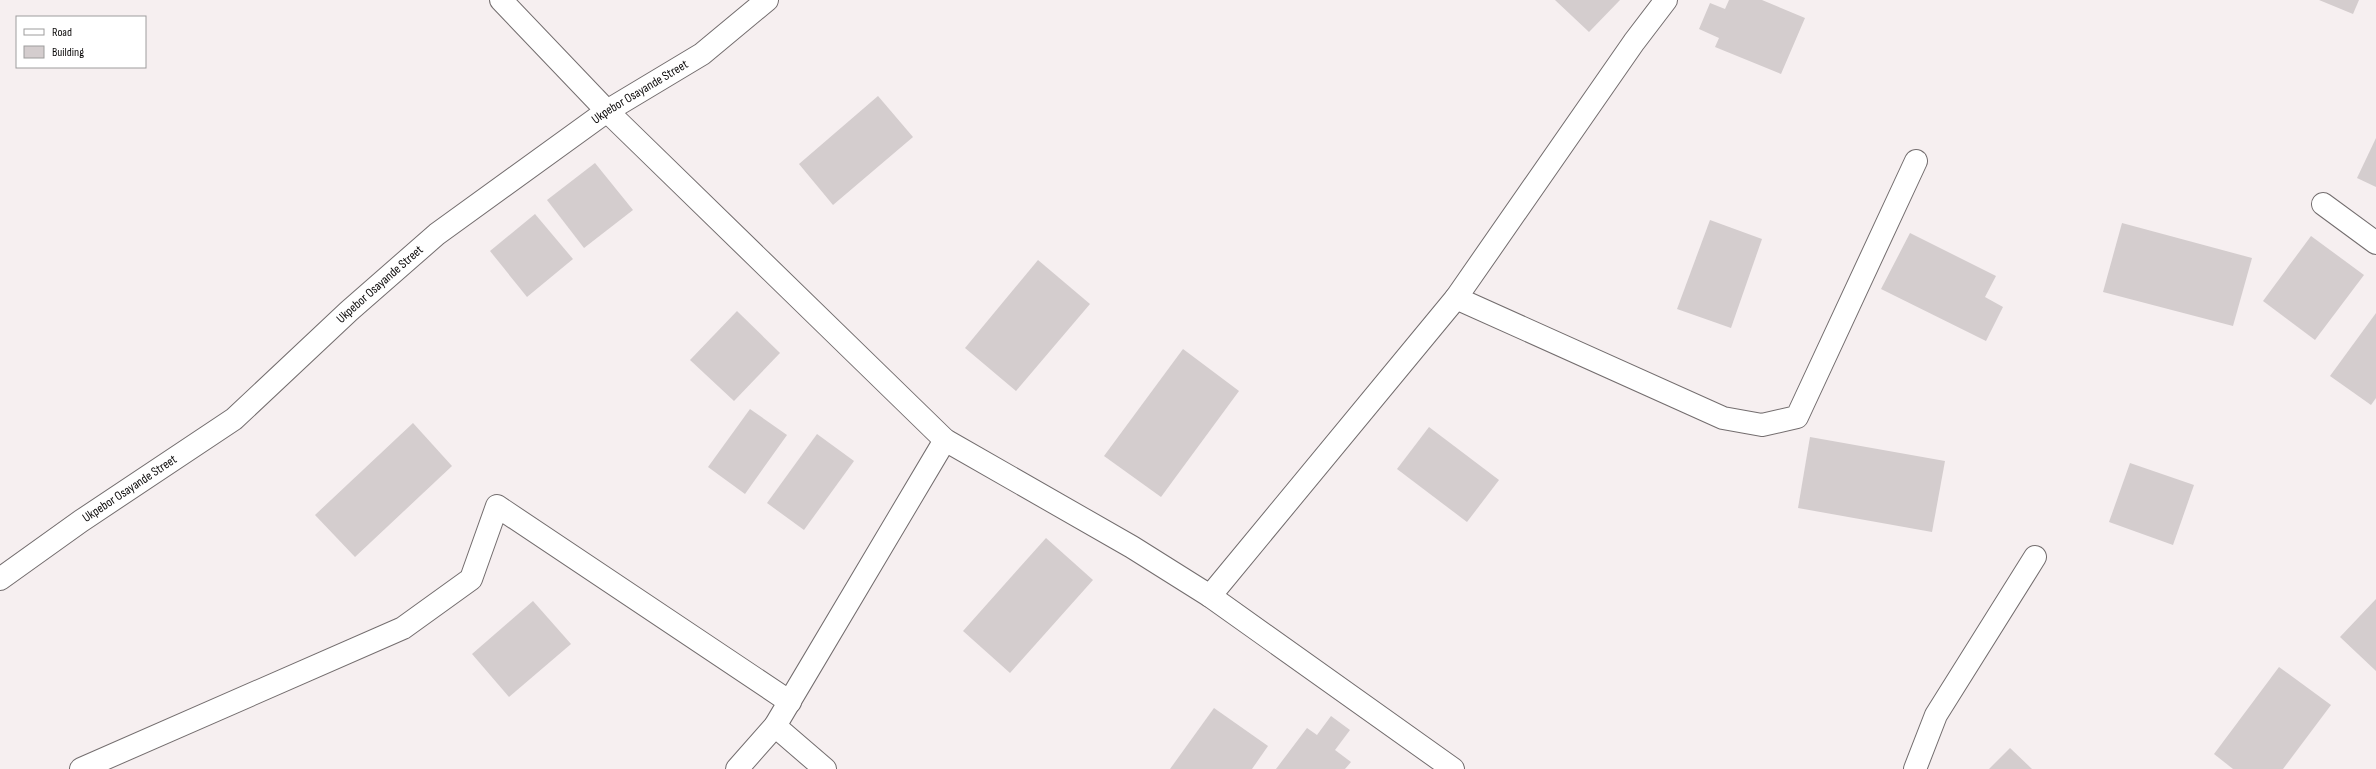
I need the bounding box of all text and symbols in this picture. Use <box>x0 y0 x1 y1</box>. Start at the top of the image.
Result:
legend <box>16 16 146 68</box>
text: Road <box>52 25 72 40</box>
text: Building <box>52 45 84 60</box>
street label: Ukpebor Osayande Street <box>588 56 691 128</box>
street label: Ukpebor Osayande Street <box>333 242 426 327</box>
street label: Ukpebor Osayande Street <box>79 451 180 526</box>

